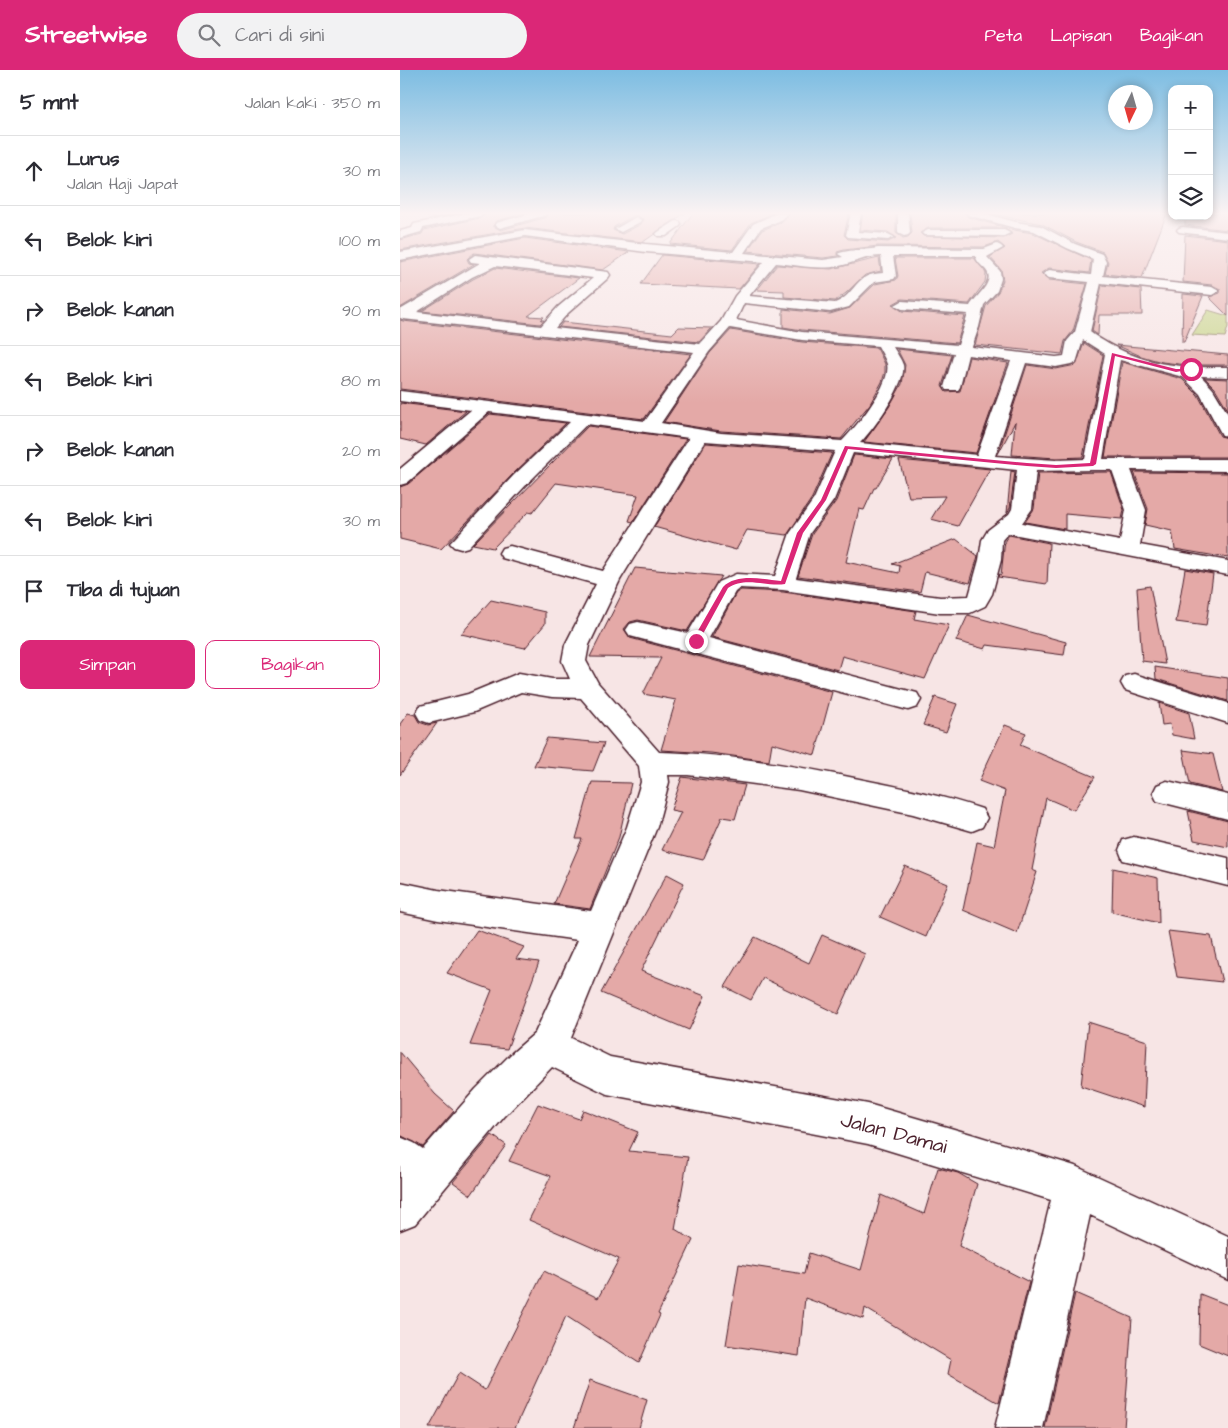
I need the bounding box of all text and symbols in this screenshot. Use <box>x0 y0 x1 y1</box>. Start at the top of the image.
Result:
search box <box>177 13 527 58</box>
text: Streetwise <box>25 18 147 52</box>
icon: search <box>195 21 223 49</box>
text: Cari di sini <box>235 22 324 49</box>
text: Peta <box>985 23 1022 48</box>
text: Lapisan <box>1050 23 1112 48</box>
text: Bagikan <box>1140 23 1203 48</box>
north arrow <box>1108 85 1153 130</box>
map controls <box>1168 85 1213 220</box>
button: + <box>1168 85 1213 130</box>
text: 5 mnt <box>20 88 79 117</box>
text: Jalan kaki · 350 m <box>245 92 380 114</box>
button: − <box>1168 130 1213 175</box>
text: Lurus <box>67 146 119 173</box>
icon: ahead <box>20 157 48 185</box>
text: 30 m <box>343 160 380 182</box>
text: Jalan Haji Japat <box>67 173 178 195</box>
button: layers <box>1168 175 1213 220</box>
icon: left <box>20 227 48 255</box>
text: Belok kiri <box>67 227 152 254</box>
text: 100 m <box>339 230 380 252</box>
icon: right <box>20 297 48 325</box>
text: Belok kanan <box>67 297 174 324</box>
text: 90 m <box>342 300 380 322</box>
route start <box>1180 358 1203 381</box>
icon: left <box>20 367 48 395</box>
text: Belok kiri <box>67 367 152 394</box>
text: 80 m <box>341 370 380 392</box>
icon: right <box>20 437 48 465</box>
text: Belok kanan <box>67 437 174 464</box>
text: 20 m <box>342 440 380 462</box>
icon: left <box>20 507 48 535</box>
text: Belok kiri <box>67 507 152 534</box>
text: 30 m <box>343 510 380 532</box>
icon: arrive <box>20 577 48 605</box>
text: Tiba di tujuan <box>67 577 179 604</box>
route end <box>685 630 708 653</box>
button: Simpan <box>20 640 195 689</box>
button: Bagikan <box>205 640 380 689</box>
street label: Jalan Damai <box>837 1105 951 1161</box>

